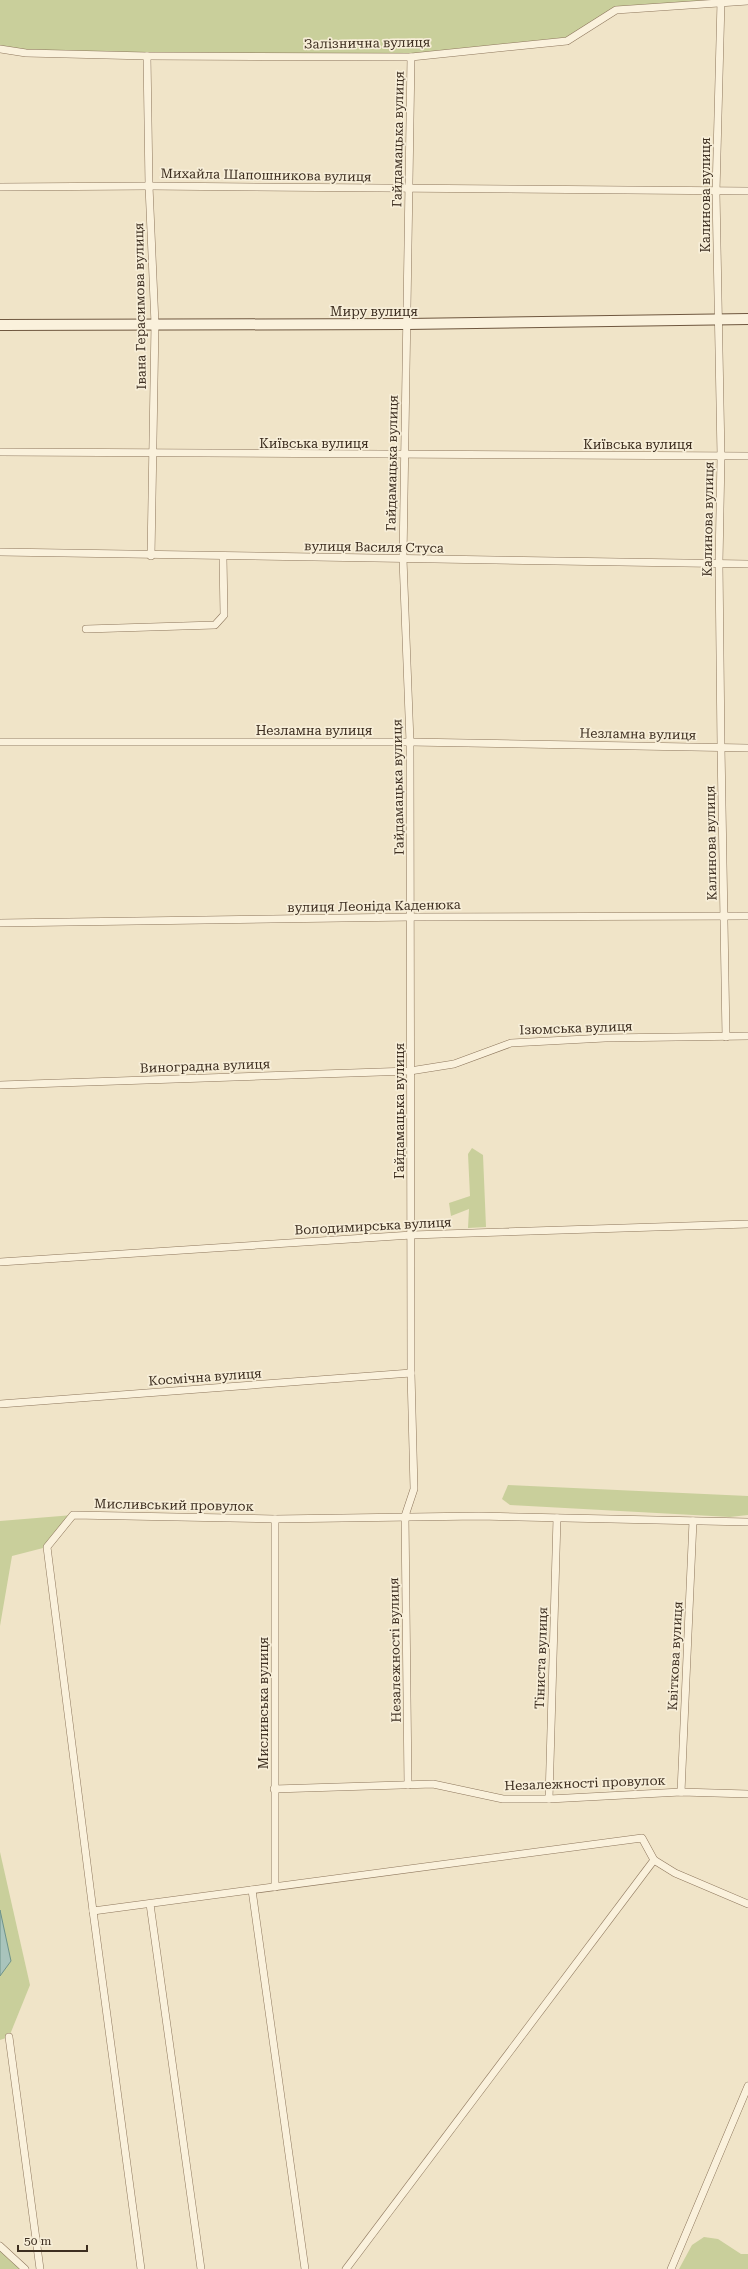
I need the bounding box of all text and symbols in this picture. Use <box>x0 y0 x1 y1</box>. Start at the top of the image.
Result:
street label: Залізнична вулиця <box>304 34 430 52</box>
street label: Гайдамацька вулиця <box>389 71 407 207</box>
street label: Калинова вулиця <box>698 137 713 253</box>
street label: Михайла Шапошникова вулиця <box>160 166 372 184</box>
street label: Івана Герасимова вулиця <box>131 222 149 390</box>
street label: Миру вулиця <box>330 304 418 319</box>
street label: Гайдамацька вулиця <box>383 395 401 531</box>
street label: Київська вулиця <box>259 436 369 451</box>
street label: Київська вулиця <box>583 437 693 452</box>
street label: Калинова вулиця <box>699 461 717 577</box>
street label: вулиця Василя Стуса <box>304 538 444 556</box>
street label: Гайдамацька вулиця <box>389 719 407 855</box>
street label: Незламна вулиця <box>256 723 372 738</box>
street label: Незламна вулиця <box>580 725 696 743</box>
street label: Калинова вулиця <box>702 785 720 901</box>
street label: вулиця Леоніда Каденюка <box>287 897 461 915</box>
street label: Ізюмська вулиця <box>519 1019 633 1037</box>
street label: Гайдамацька вулиця <box>392 1043 407 1179</box>
street label: Виноградна вулиця <box>140 1056 270 1076</box>
street label: Володимирська вулиця <box>294 1214 452 1238</box>
street label: Космічна вулиця <box>148 1366 262 1388</box>
street label: Мисливський провулок <box>94 1496 254 1514</box>
street label: Незалежності вулиця <box>386 1577 404 1723</box>
street label: Квіткова вулиця <box>665 1601 685 1711</box>
street label: Тіниста вулиця <box>532 1607 550 1709</box>
street label: Мисливська вулиця <box>256 1637 271 1769</box>
street label: Незалежності провулок <box>504 1773 666 1793</box>
scale bar <box>18 2227 87 2253</box>
text: 50 m <box>24 2234 51 2248</box>

